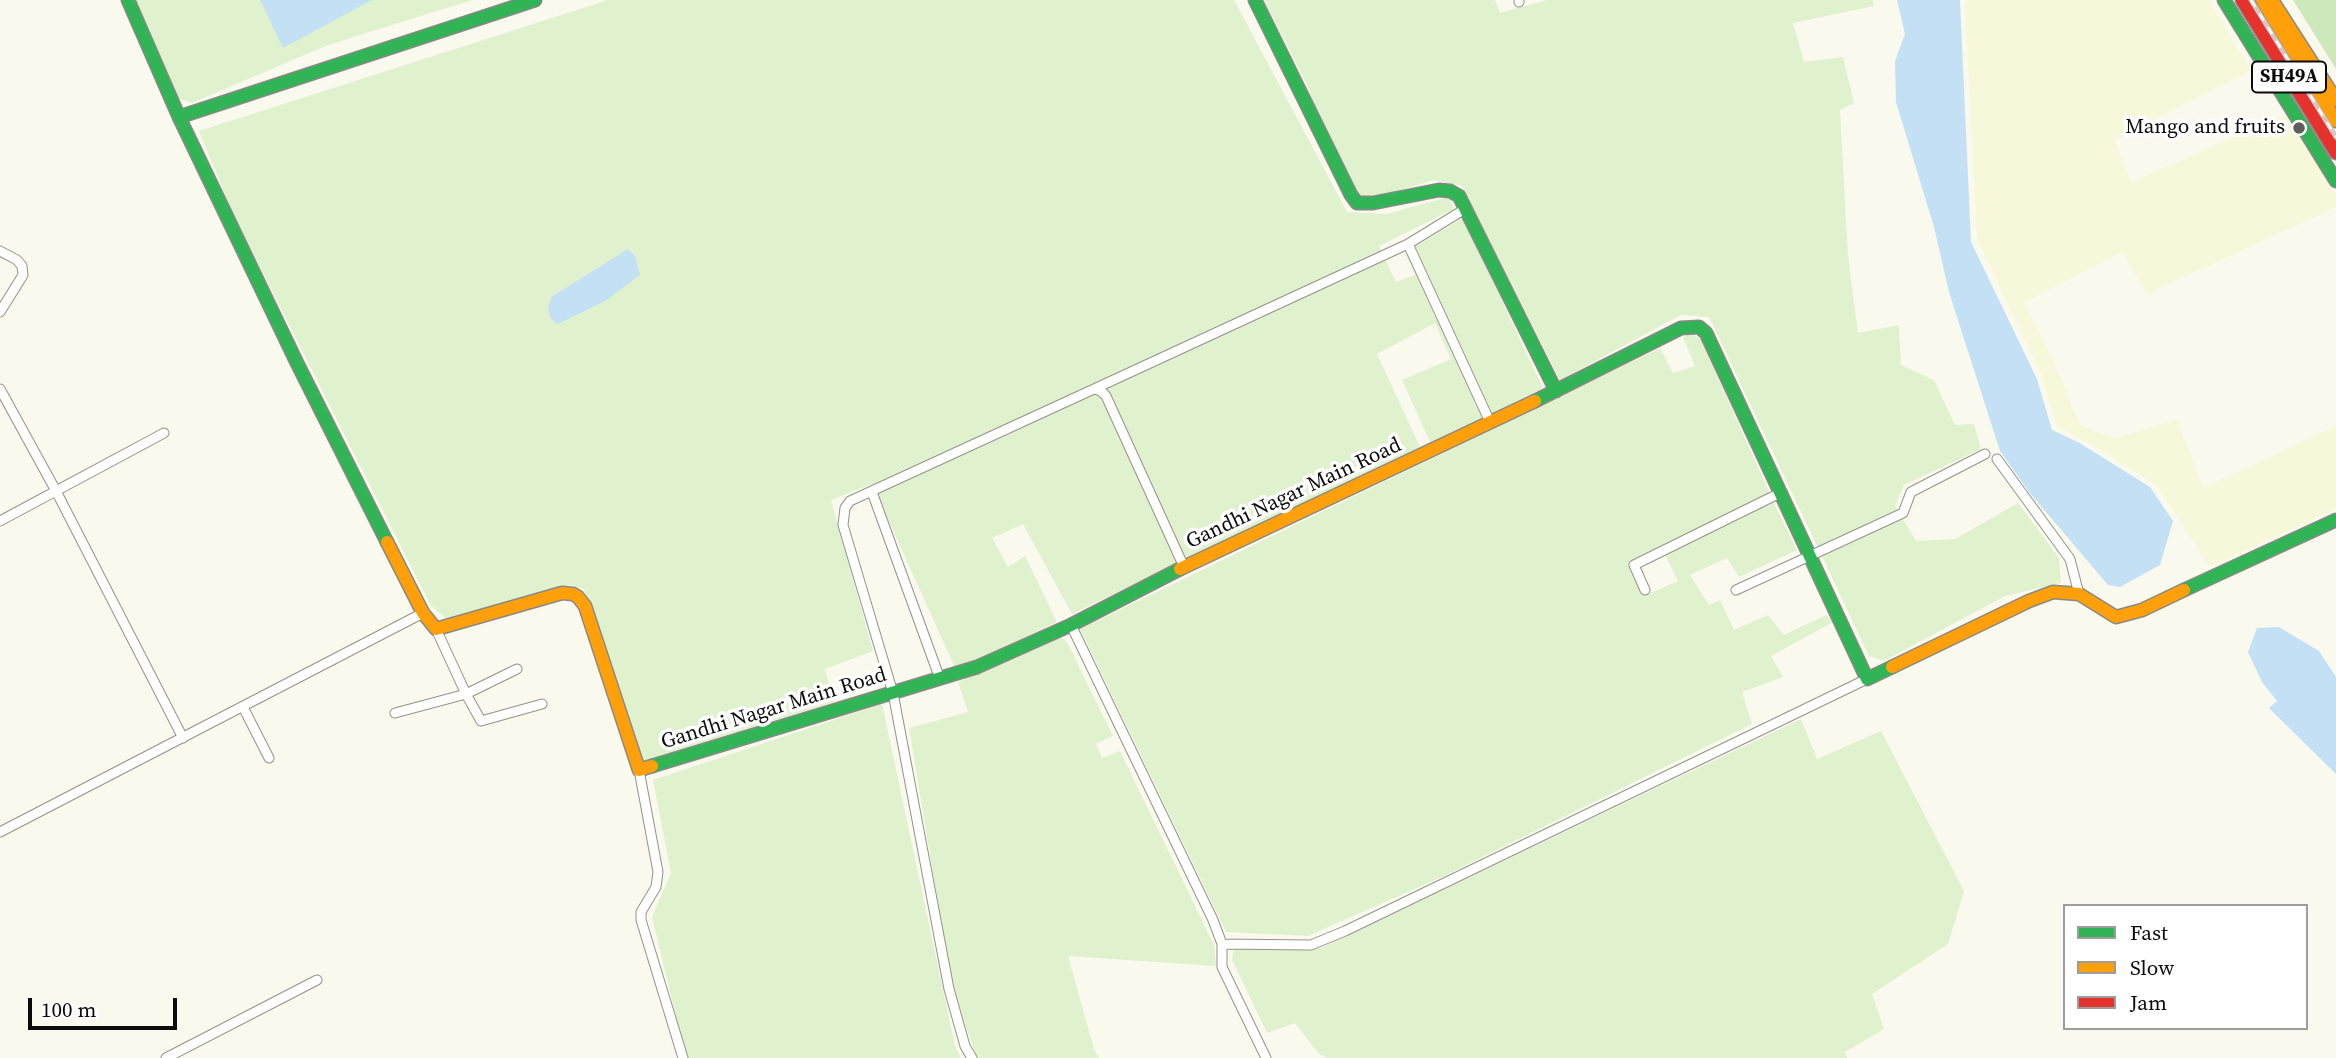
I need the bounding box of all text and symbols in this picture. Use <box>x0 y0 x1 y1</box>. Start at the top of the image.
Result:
road number: SH49A <box>2252 61 2326 92</box>
place label: Mango and fruits <box>2125 115 2285 141</box>
marker: Mango and fruits <box>2291 120 2307 136</box>
street label: Gandhi Nagar Main Road <box>1182 433 1406 555</box>
street label: Gandhi Nagar Main Road <box>658 663 890 755</box>
legend <box>2063 904 2308 1030</box>
text: Fast <box>2130 918 2168 947</box>
text: Slow <box>2130 953 2174 982</box>
scale bar <box>32 984 180 1028</box>
text: Jam <box>2130 988 2167 1017</box>
text: 100 m <box>41 995 96 1024</box>

